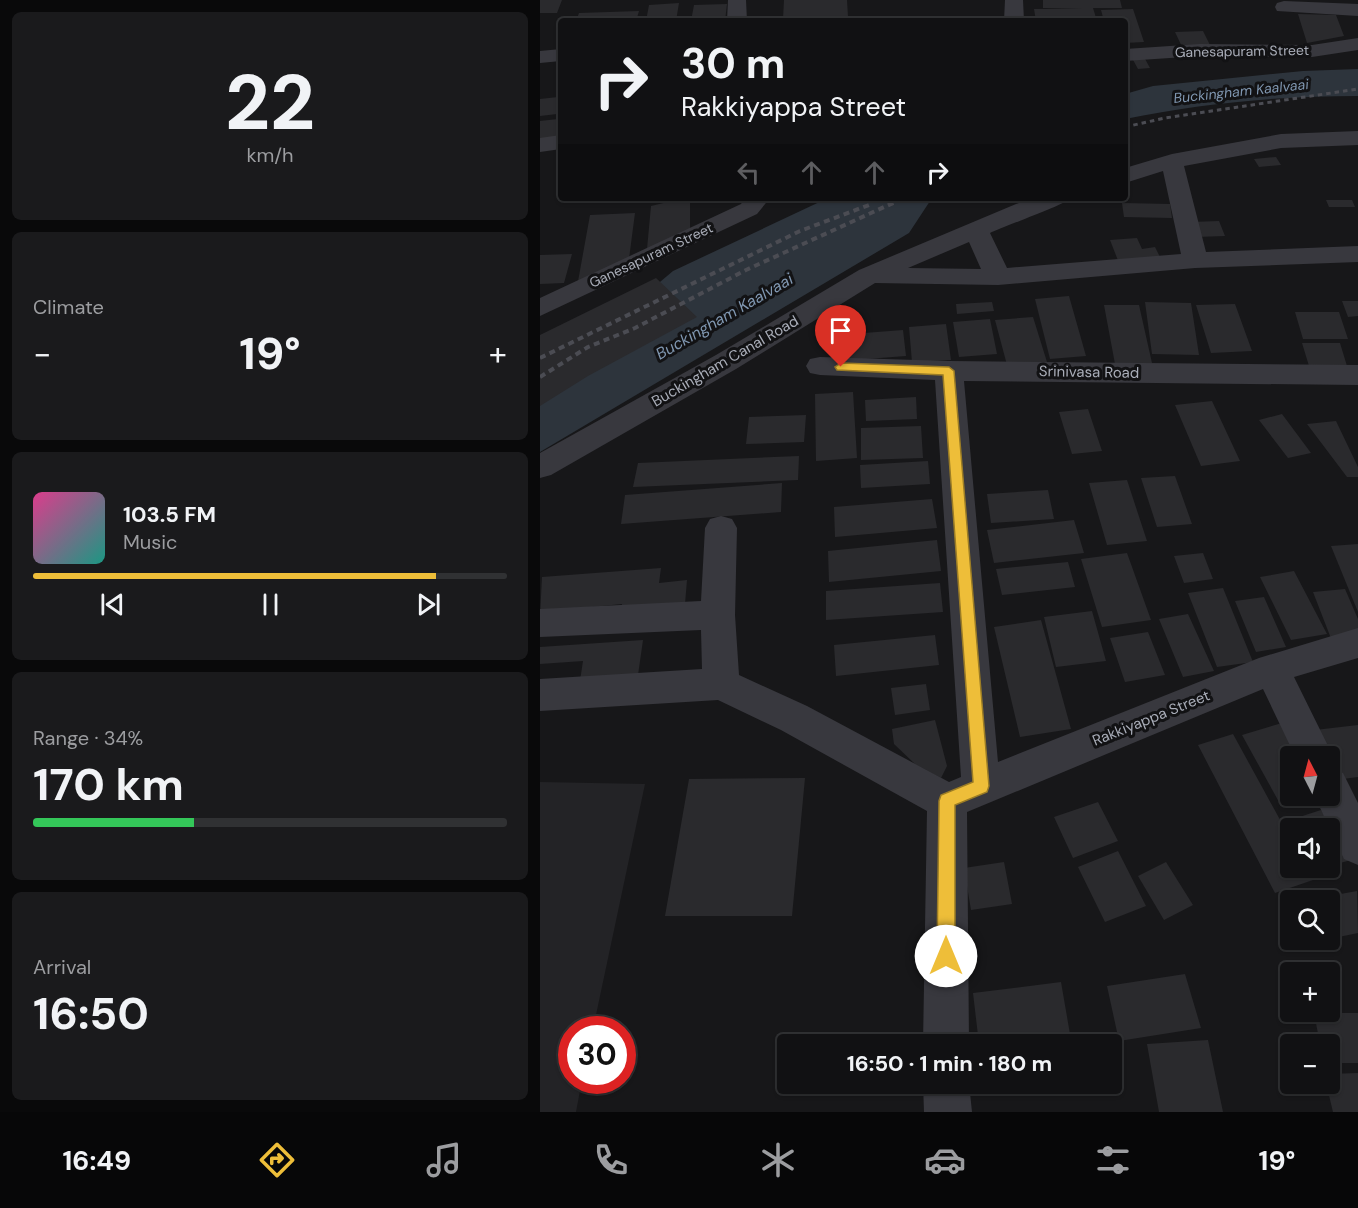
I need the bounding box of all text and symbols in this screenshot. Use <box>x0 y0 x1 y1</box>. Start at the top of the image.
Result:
text: 30 m <box>681 36 785 91</box>
street label: Ganesapuram Street <box>1175 41 1309 61</box>
icon: right <box>582 42 660 120</box>
text: 22 <box>225 52 315 153</box>
water label: Buckingham Kaalvaai <box>1173 75 1310 107</box>
text: Rakkiyappa Street <box>681 89 906 124</box>
text: km/h <box>246 142 294 168</box>
icon: left <box>732 156 765 189</box>
icon: ahead <box>795 156 828 189</box>
icon: ahead <box>858 156 891 189</box>
icon: right <box>921 156 954 189</box>
street label: Ganesapuram Street <box>586 218 716 292</box>
water label: Buckingham Kaalvaai <box>652 268 798 364</box>
text: Climate <box>33 294 104 320</box>
pin <box>815 305 866 367</box>
street label: Buckingham Canal Road <box>648 311 802 411</box>
icon: arrive <box>824 314 857 347</box>
text: 19° <box>239 324 301 383</box>
text: − <box>33 332 51 375</box>
text: + <box>489 332 507 375</box>
street label: Srinivasa Road <box>1039 361 1139 383</box>
text: 103.5 FM <box>123 500 216 529</box>
text: Music <box>123 529 178 555</box>
icon: previous <box>96 588 129 621</box>
icon: pause <box>254 588 287 621</box>
icon: next <box>412 588 445 621</box>
street label: Rakkiyappa Street <box>1089 685 1213 751</box>
text: Range · 34% <box>33 725 143 751</box>
north arrow <box>1280 746 1340 806</box>
map controls <box>1280 746 1340 1094</box>
text: 170 km <box>33 755 184 814</box>
button: sound <box>1280 818 1340 878</box>
button: search <box>1280 890 1340 950</box>
position arrow <box>914 924 978 988</box>
text: Arrival <box>33 954 91 980</box>
button: + <box>1280 962 1340 1022</box>
text: 16:50 <box>33 984 149 1043</box>
speed limit sign: 30 <box>558 1016 636 1094</box>
button: − <box>1280 1034 1340 1094</box>
text: 16:50 · 1 min · 180 m <box>847 1049 1052 1078</box>
icon: directions <box>256 1139 298 1181</box>
icon: music <box>423 1139 465 1181</box>
icon: phone <box>590 1139 632 1181</box>
icon: climate <box>757 1139 799 1181</box>
icon: car <box>924 1139 966 1181</box>
icon: filters <box>1092 1139 1134 1181</box>
text: 16:49 <box>63 1143 131 1178</box>
text: 19° <box>1259 1143 1295 1178</box>

